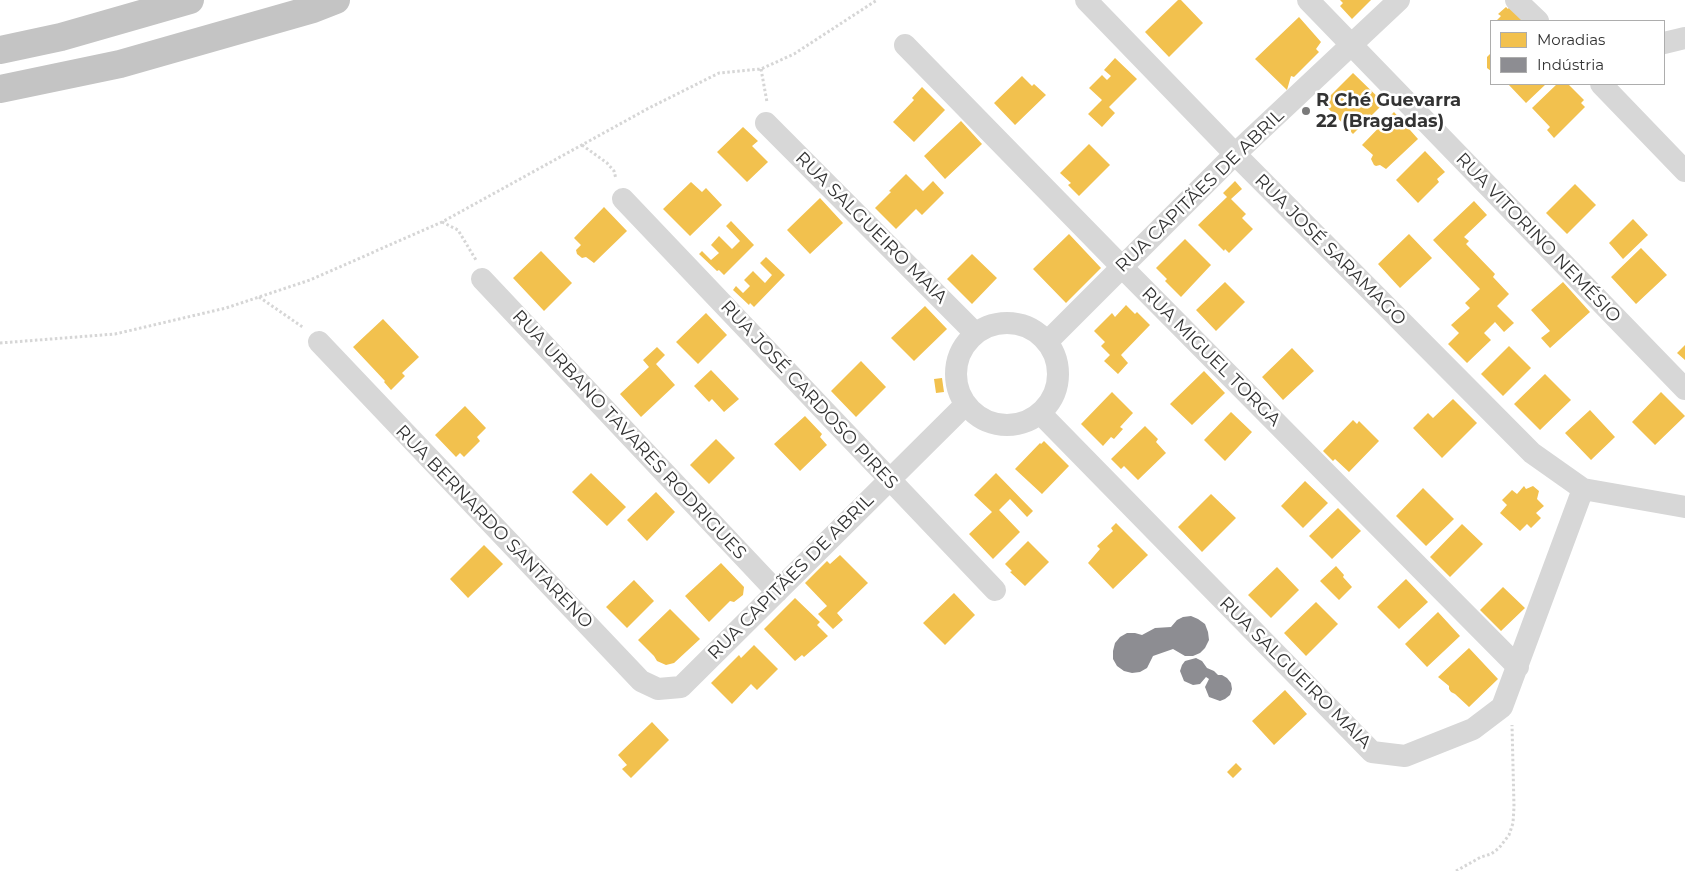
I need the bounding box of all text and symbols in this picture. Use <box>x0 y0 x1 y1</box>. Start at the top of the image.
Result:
legend <box>1490 20 1665 85</box>
text: Moradias <box>1537 30 1605 49</box>
text: Indústria <box>1537 55 1604 74</box>
place label: R Ché Guevarra 22 (Bragadas) <box>1316 90 1461 132</box>
street label: RUA CAPITÃES DE ABRIL <box>1111 105 1289 277</box>
marker: R Ché Guevarra 22 (Bragadas) <box>1300 105 1312 117</box>
street label: RUA SALGUEIRO MAIA <box>791 148 951 308</box>
street label: RUA VITORINO NEMÉSIO <box>1451 148 1625 328</box>
street label: RUA JOSÉ SARAMAGO <box>1250 170 1410 330</box>
street label: RUA MIGUEL TORGA <box>1137 283 1285 431</box>
street label: RUA JOSÉ CARDOSO PIRES <box>716 296 902 494</box>
street label: RUA URBANO TAVARES RODRIGUES <box>508 306 750 564</box>
street label: RUA BERNARDO SANTARENO <box>391 421 597 633</box>
street label: RUA CAPITÃES DE ABRIL <box>704 490 878 664</box>
street label: RUA SALGUEIRO MAIA <box>1215 593 1375 753</box>

